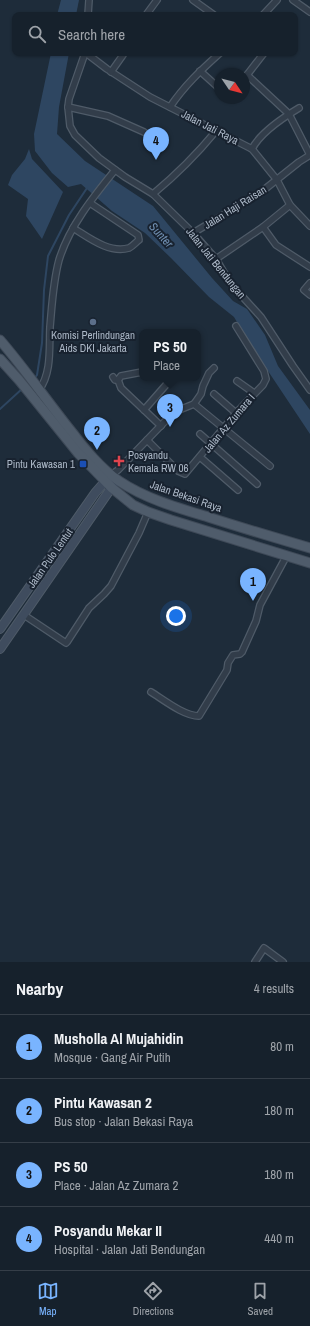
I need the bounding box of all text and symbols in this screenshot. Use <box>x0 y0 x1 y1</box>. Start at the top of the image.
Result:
search box <box>12 12 298 56</box>
icon: search <box>26 23 48 45</box>
text: Search here <box>58 24 125 45</box>
north arrow <box>214 68 250 104</box>
street label: Jalan Jati Raya <box>179 107 241 147</box>
pin: 4 <box>143 127 169 160</box>
street label: Jalan Haji Raisan <box>201 182 269 232</box>
water label: Sunter <box>145 219 177 252</box>
street label: Jalan Jati Bendungan <box>183 225 249 301</box>
marker: Komisi Perlindungan Aids DKI Jakarta <box>88 317 98 327</box>
place label: Komisi Perlindungan Aids DKI Jakarta <box>51 328 135 355</box>
popup <box>139 329 201 381</box>
text: PS 50 <box>153 336 187 357</box>
text: Place <box>153 357 180 374</box>
street label: Jalan Az Zumara I <box>200 391 258 455</box>
pin: 3 <box>157 394 183 427</box>
pin: 2 <box>84 417 110 450</box>
place label: Posyandu Kemala RW 06 <box>128 448 189 475</box>
marker: Posyandu Kemala RW 06 <box>113 455 125 467</box>
place label: Pintu Kawasan 1 <box>7 457 75 471</box>
marker: Pintu Kawasan 1 <box>78 459 88 469</box>
street label: Jalan Bekasi Raya <box>148 477 224 515</box>
street label: Jalan Pulo Lentut <box>24 525 76 591</box>
pin: 1 <box>240 568 266 601</box>
your location <box>166 606 186 626</box>
text: Nearby <box>16 977 63 1000</box>
text: 4 results <box>254 980 294 997</box>
text: Musholla Al Mujahidin <box>54 1028 183 1049</box>
text: 1 <box>26 1038 32 1055</box>
text: 80 m <box>270 1038 294 1055</box>
text: Mosque · Gang Air Putih <box>54 1049 171 1066</box>
text: Pintu Kawasan 2 <box>54 1092 152 1113</box>
text: 2 <box>26 1102 32 1119</box>
text: 180 m <box>264 1102 294 1119</box>
text: Bus stop · Jalan Bekasi Raya <box>54 1113 193 1130</box>
text: PS 50 <box>54 1156 88 1177</box>
text: 3 <box>26 1166 32 1183</box>
text: 180 m <box>264 1166 294 1183</box>
text: Place · Jalan Az Zumara 2 <box>54 1177 178 1194</box>
text: Posyandu Mekar II <box>54 1220 162 1241</box>
text: 4 <box>26 1230 32 1247</box>
text: 440 m <box>264 1230 294 1247</box>
text: Hospital · Jalan Jati Bendungan <box>54 1241 205 1258</box>
tab: Map <box>37 1280 59 1318</box>
tab: Directions <box>133 1280 174 1318</box>
tab: Saved <box>248 1280 273 1318</box>

